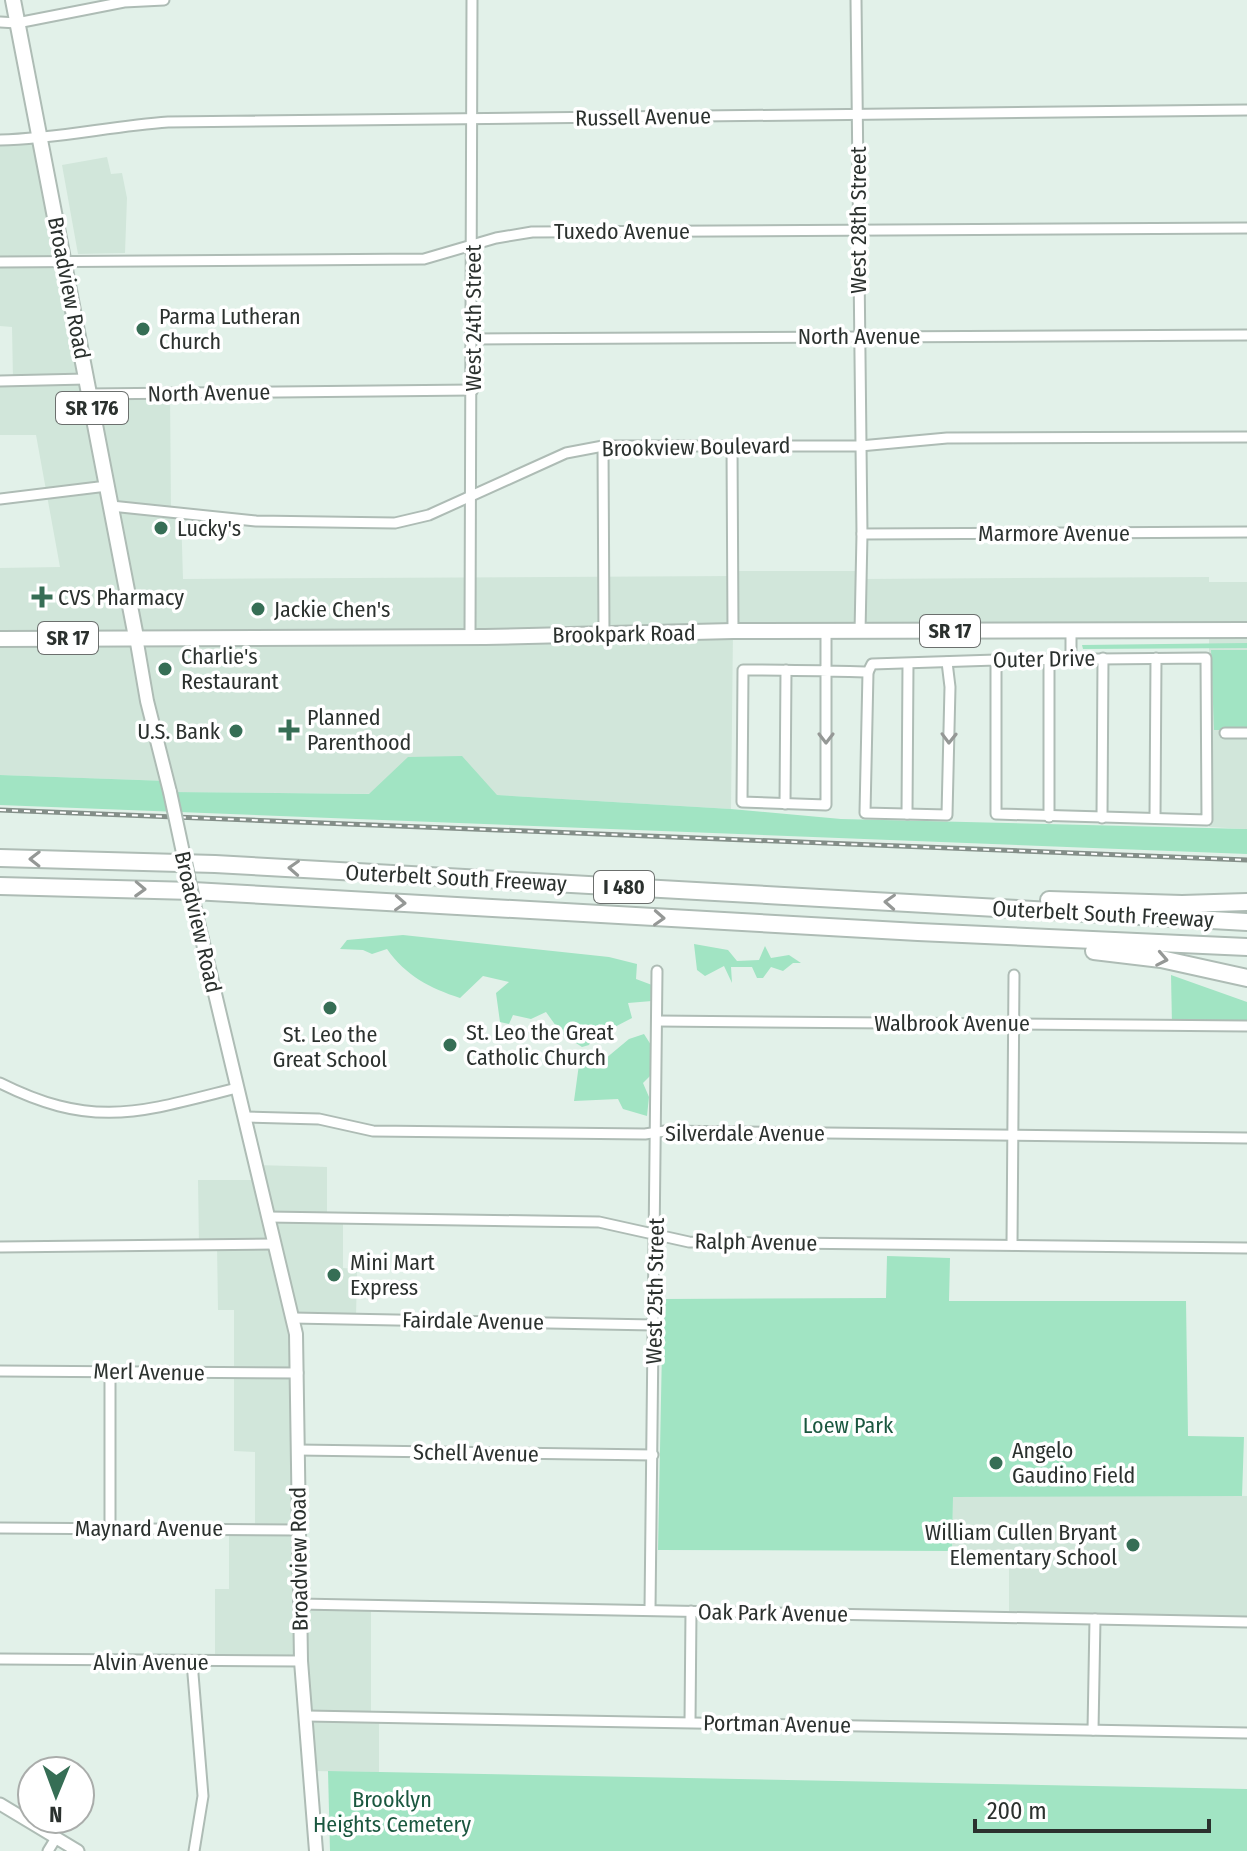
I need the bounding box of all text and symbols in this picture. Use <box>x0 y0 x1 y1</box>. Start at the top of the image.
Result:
street label: Russell Avenue <box>575 102 711 132</box>
street label: West 28th Street <box>845 145 872 294</box>
street label: Broadview Road <box>42 215 96 361</box>
street label: Tuxedo Avenue <box>554 218 690 245</box>
street label: West 24th Street <box>460 244 487 391</box>
place label: Parma Lutheran Church <box>159 303 301 355</box>
marker: Parma Lutheran Church <box>134 320 152 338</box>
street label: North Avenue <box>798 323 920 350</box>
street label: North Avenue <box>147 378 271 408</box>
road number: SR 176 <box>56 392 128 424</box>
street label: Brookview Boulevard <box>601 432 791 462</box>
place label: Lucky's <box>177 515 241 542</box>
marker: Lucky's <box>152 519 170 537</box>
street label: Marmore Avenue <box>978 520 1130 547</box>
place label: CVS Pharmacy <box>58 584 184 611</box>
marker: CVS Pharmacy <box>33 588 51 606</box>
place label: Jackie Chen's <box>274 596 390 623</box>
marker: Jackie Chen's <box>249 600 267 618</box>
road number: SR 17 <box>920 615 980 647</box>
street label: Brookpark Road <box>552 619 696 649</box>
road number: SR 17 <box>38 622 98 654</box>
place label: Charlie's Restaurant <box>181 643 280 695</box>
street label: Outer Drive <box>993 645 1095 673</box>
marker: Charlie's Restaurant <box>156 660 174 678</box>
place label: Planned Parenthood <box>307 704 411 756</box>
place label: U.S. Bank <box>137 718 221 745</box>
marker: Planned Parenthood <box>278 719 300 741</box>
marker: U.S. Bank <box>227 722 245 740</box>
one-way arrow <box>817 732 835 745</box>
one-way arrow <box>940 732 957 745</box>
street label: Broadview Road <box>169 849 227 995</box>
one-way arrow <box>28 850 41 868</box>
street label: Outerbelt South Freeway <box>345 859 567 897</box>
one-way arrow <box>288 860 300 877</box>
road number: I 480 <box>594 871 654 903</box>
one-way arrow <box>134 881 147 898</box>
one-way arrow <box>394 894 407 911</box>
one-way arrow <box>883 894 896 911</box>
street label: Outerbelt South Freeway <box>992 895 1214 933</box>
one-way arrow <box>653 909 666 926</box>
one-way arrow <box>1155 950 1169 967</box>
marker: St. Leo the Great School <box>321 999 339 1017</box>
street label: Walbrook Avenue <box>874 1010 1030 1037</box>
place label: St. Leo the Great Catholic Church <box>466 1019 615 1071</box>
place label: St. Leo the Great School <box>273 1021 387 1073</box>
marker: St. Leo the Great Catholic Church <box>441 1036 459 1054</box>
street label: Silverdale Avenue <box>665 1120 825 1147</box>
street label: West 25th Street <box>640 1217 670 1365</box>
street label: Ralph Avenue <box>694 1227 818 1257</box>
place label: Mini Mart Express <box>350 1249 436 1301</box>
marker: Mini Mart Express <box>325 1266 343 1284</box>
street label: Fairdale Avenue <box>402 1306 544 1336</box>
street label: Merl Avenue <box>93 1358 205 1386</box>
park label: Loew Park <box>803 1412 894 1439</box>
place label: Angelo Gaudino Field <box>1012 1437 1135 1489</box>
street label: Schell Avenue <box>413 1438 539 1468</box>
marker: Angelo Gaudino Field <box>987 1454 1005 1472</box>
street label: Broadview Road <box>284 1487 314 1631</box>
street label: Maynard Avenue <box>75 1515 223 1542</box>
place label: William Cullen Bryant Elementary School <box>925 1519 1118 1571</box>
marker: William Cullen Bryant Elementary School <box>1124 1536 1142 1554</box>
street label: Oak Park Avenue <box>698 1598 848 1628</box>
street label: Alvin Avenue <box>93 1649 209 1676</box>
street label: Portman Avenue <box>703 1709 851 1739</box>
north arrow <box>16 1755 96 1835</box>
scale bar <box>975 1783 1209 1833</box>
park label: Brooklyn Heights Cemetery <box>313 1786 471 1838</box>
text: 200 m <box>987 1797 1047 1825</box>
text: N <box>49 1801 62 1828</box>

